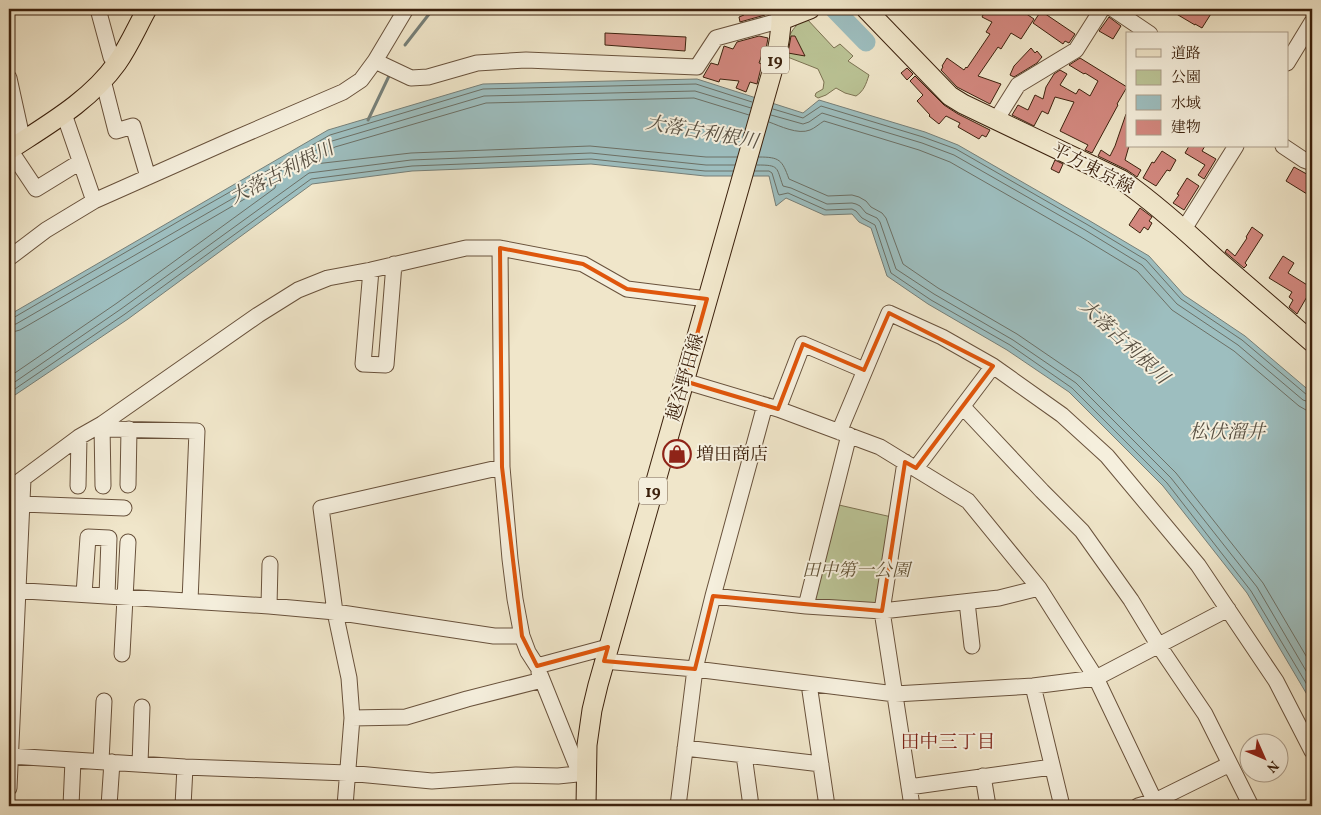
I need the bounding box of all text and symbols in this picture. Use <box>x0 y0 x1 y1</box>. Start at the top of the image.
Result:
legend <box>1126 32 1288 148</box>
text: 道路 <box>1171 44 1201 65</box>
road number: 19 <box>761 46 789 74</box>
text: 公園 <box>1171 68 1201 89</box>
text: 水域 <box>1171 94 1201 115</box>
water label: 大落古利根川 <box>643 110 762 156</box>
text: 建物 <box>1171 118 1201 139</box>
water label: 大落古利根川 <box>225 135 340 211</box>
street label: 平方東京線 <box>1047 138 1138 201</box>
water label: 大落古利根川 <box>1073 294 1176 392</box>
street label: 越谷野田線 <box>662 331 711 424</box>
water label: 松伏溜井 <box>1189 420 1267 446</box>
shop icon: 増田商店 <box>662 439 692 469</box>
place label: 増田商店 <box>696 443 768 468</box>
road number: 19 <box>639 478 667 504</box>
park label: 田中第一公園 <box>802 559 913 584</box>
district label: 田中三丁目 <box>900 730 996 756</box>
north arrow <box>1238 732 1288 782</box>
text: N <box>1262 756 1282 776</box>

